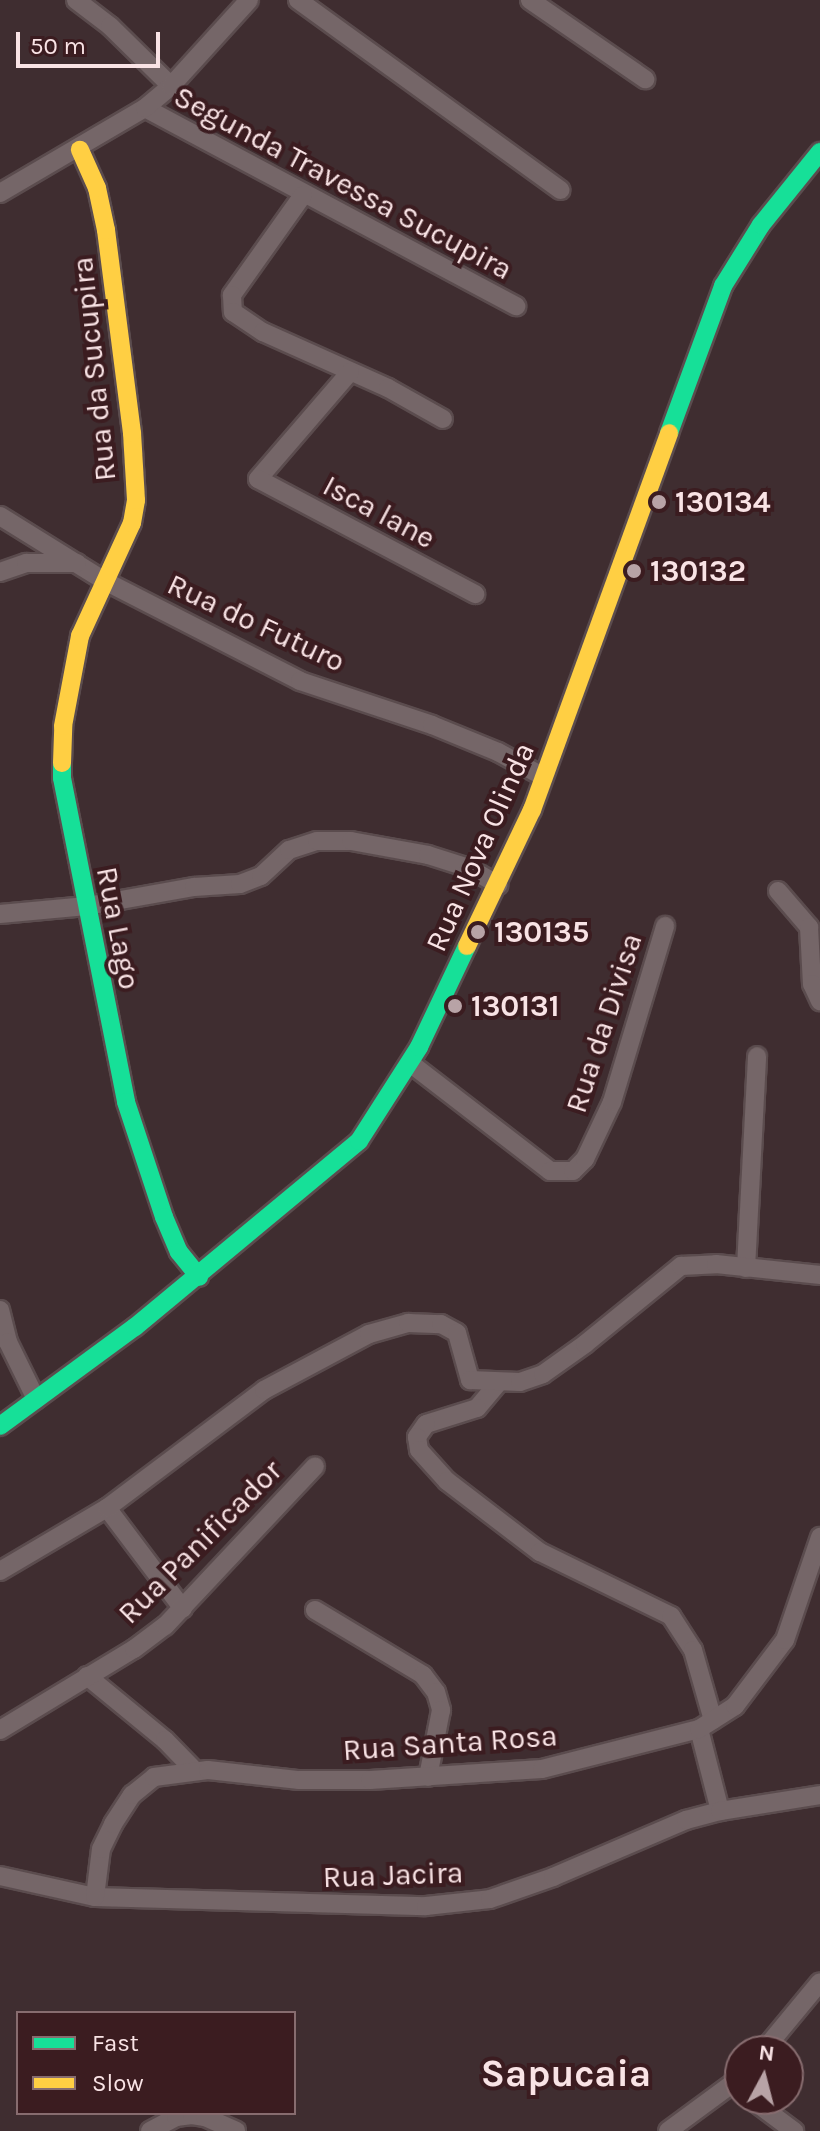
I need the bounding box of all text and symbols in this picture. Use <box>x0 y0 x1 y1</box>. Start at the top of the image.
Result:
scale bar <box>20 16 164 66</box>
text: 50 m <box>30 32 86 60</box>
street label: Segunda Travessa Sucupira <box>168 78 518 288</box>
street label: Rua da Sucupira <box>64 255 124 483</box>
street label: Isca lane <box>317 468 441 556</box>
place label: 130134 <box>675 484 771 520</box>
marker: 130134 <box>650 493 668 511</box>
place label: 130132 <box>650 553 746 589</box>
marker: 130132 <box>625 562 643 580</box>
street label: Rua do Futuro <box>162 566 350 680</box>
street label: Rua Nova Olinda <box>418 737 542 957</box>
street label: Rua Lago <box>88 864 148 992</box>
place label: 130135 <box>494 914 589 950</box>
marker: 130135 <box>469 923 487 941</box>
street label: Rua da Divisa <box>558 929 650 1117</box>
place label: 130131 <box>471 988 559 1024</box>
marker: 130131 <box>446 997 464 1015</box>
street label: Rua Panificador <box>111 1453 289 1631</box>
street label: Rua Santa Rosa <box>342 1718 558 1768</box>
street label: Rua Jacira <box>322 1855 464 1895</box>
legend <box>16 2011 296 2115</box>
text: Fast <box>92 2029 139 2057</box>
north arrow <box>724 2035 804 2115</box>
text: N <box>757 2039 776 2067</box>
district label: Sapucaia <box>481 2051 651 2097</box>
text: Slow <box>92 2069 144 2097</box>

